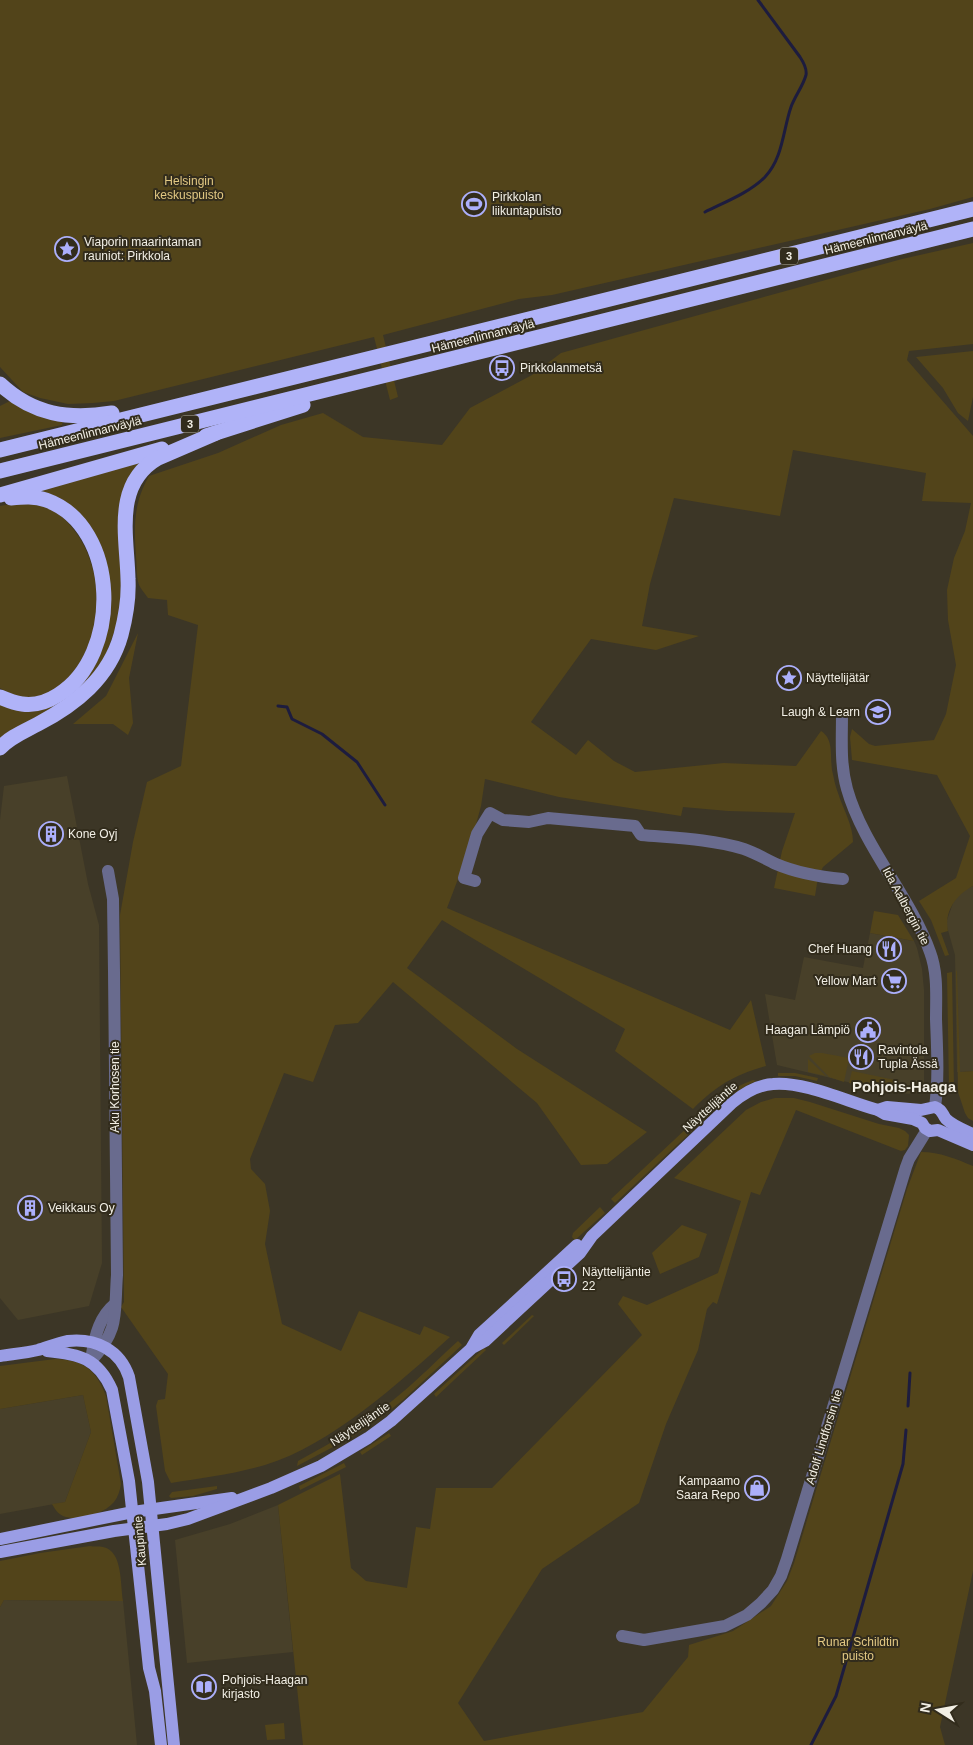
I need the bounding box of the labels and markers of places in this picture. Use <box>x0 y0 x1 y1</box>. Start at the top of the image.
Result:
place label: Pirkkolan liikuntapuisto <box>492 190 562 218</box>
sports icon: Pirkkolan liikuntapuisto <box>461 191 487 217</box>
place label: Viaporin maarintaman rauniot: Pirkkola <box>84 235 201 263</box>
place icon: Viaporin maarintaman rauniot: Pirkkola <box>54 236 80 262</box>
bus stop icon: Pirkkolanmetsä <box>489 355 515 381</box>
place label: Pirkkolanmetsä <box>520 361 602 375</box>
place icon: Näyttelijätär <box>776 665 802 691</box>
place label: Näyttelijätär <box>806 671 869 685</box>
school or university icon: Laugh & Learn <box>865 699 891 725</box>
place label: Laugh & Learn <box>781 705 860 719</box>
building icon: Kone Oyj <box>38 821 64 847</box>
place label: Kone Oyj <box>68 827 117 841</box>
restaurant icon: Chef Huang <box>876 936 902 962</box>
place label: Chef Huang <box>808 942 872 956</box>
supermarket icon: Yellow Mart <box>881 968 907 994</box>
place label: Yellow Mart <box>814 974 877 988</box>
public building icon: Haagan Lämpiö <box>855 1017 881 1043</box>
place label: Haagan Lämpiö <box>765 1023 850 1037</box>
place label: Ravintola Tupla Ässä <box>878 1043 938 1071</box>
restaurant icon: Ravintola Tupla Ässä <box>848 1044 874 1070</box>
building icon: Veikkaus Oy <box>17 1195 43 1221</box>
place label: Veikkaus Oy <box>48 1201 115 1215</box>
place label: Näyttelijäntie 22 <box>582 1265 651 1293</box>
bus stop icon: Näyttelijäntie 22 <box>551 1266 577 1292</box>
place label: Kampaamo Saara Repo <box>676 1474 740 1502</box>
shop icon: Kampaamo Saara Repo <box>744 1475 770 1501</box>
place label: Pohjois-Haagan kirjasto <box>222 1673 307 1701</box>
library icon: Pohjois-Haagan kirjasto <box>191 1674 217 1700</box>

